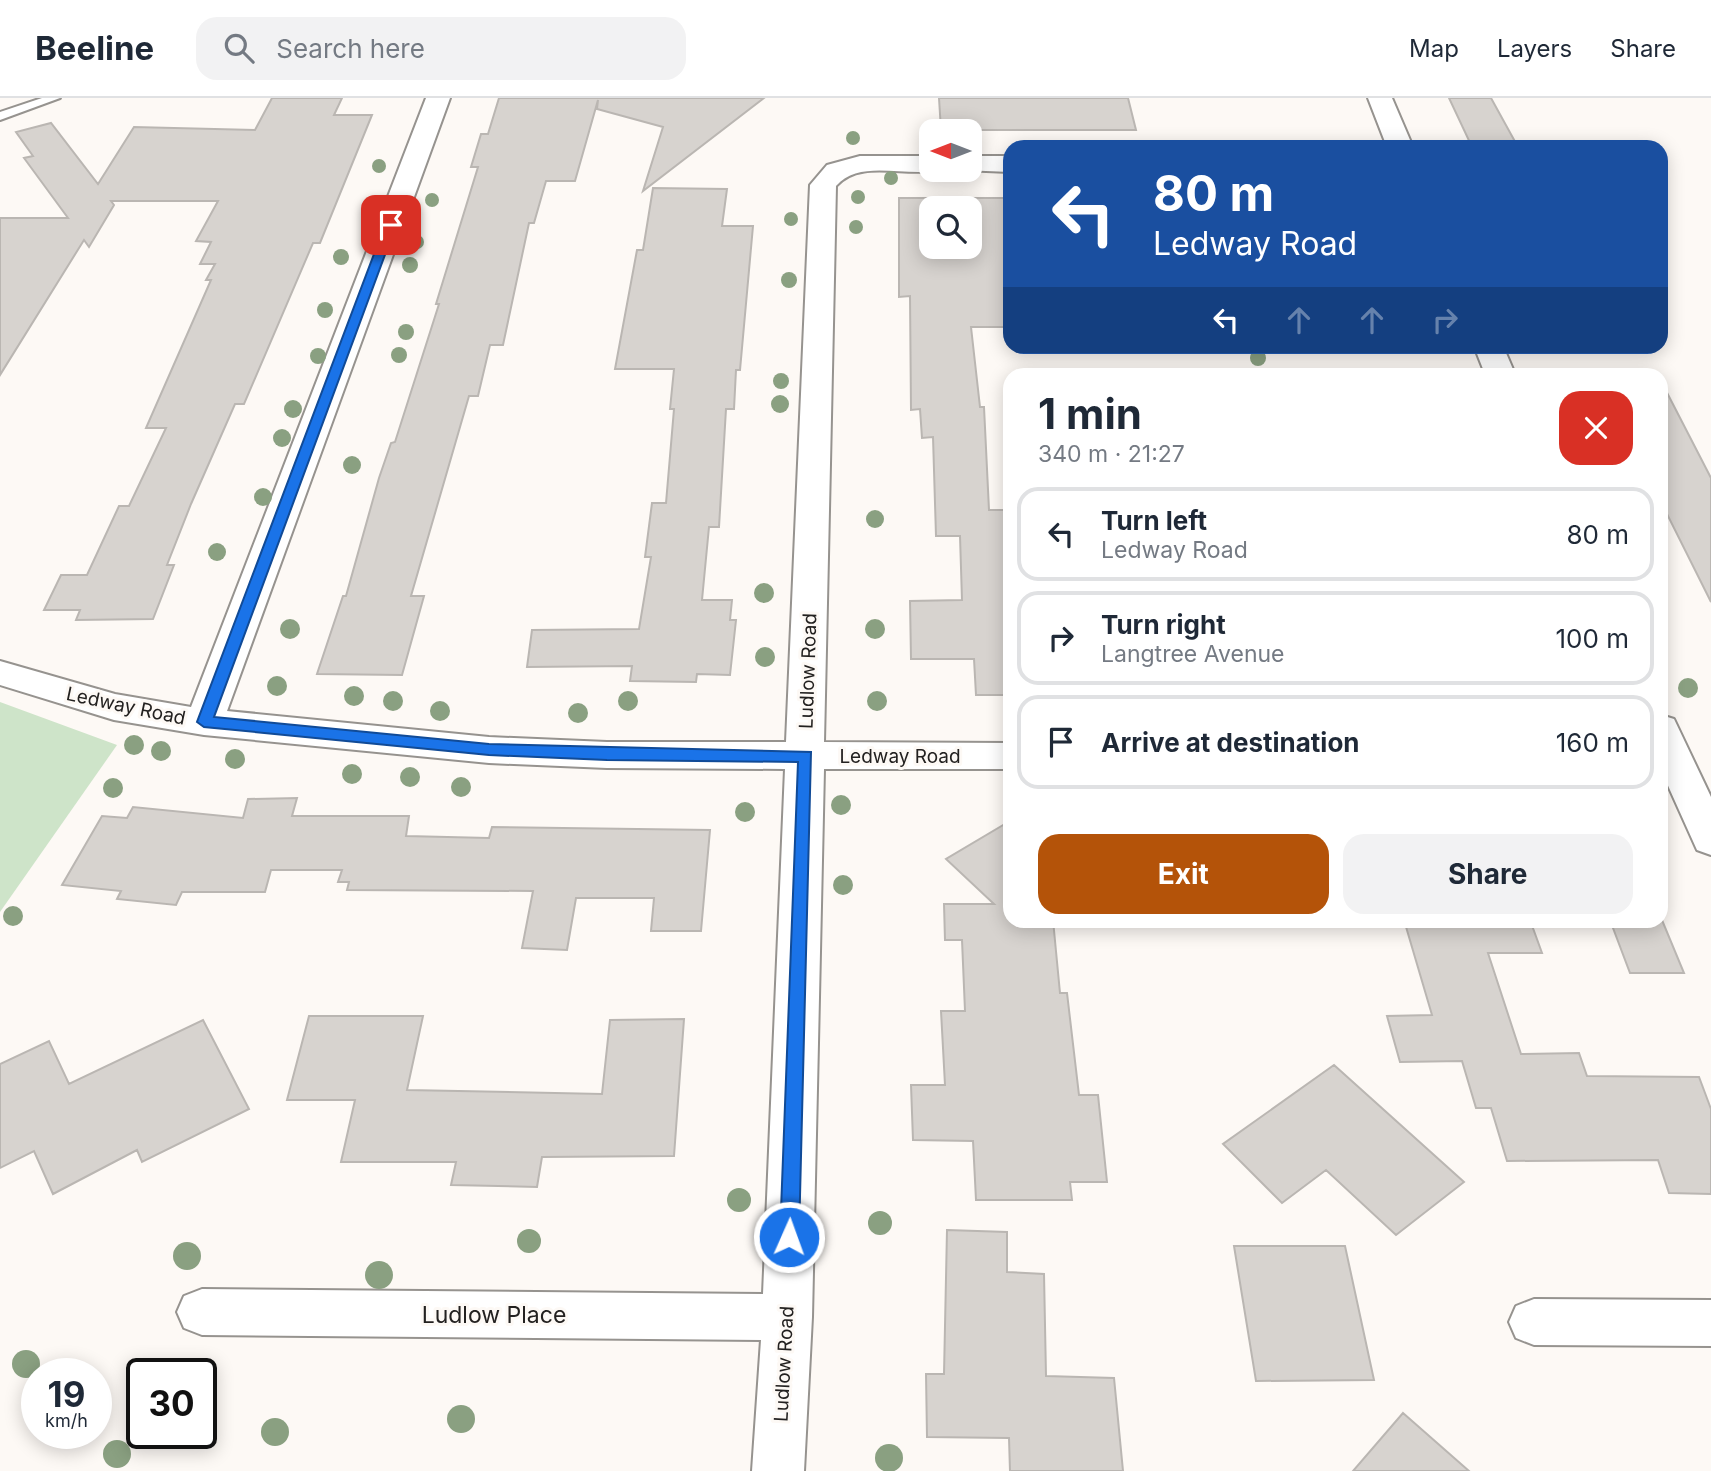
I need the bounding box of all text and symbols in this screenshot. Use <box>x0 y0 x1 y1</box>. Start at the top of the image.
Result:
search box <box>196 17 686 80</box>
text: Beeline <box>35 28 154 68</box>
icon: search <box>220 29 258 67</box>
text: Search here <box>276 33 425 64</box>
text: Map <box>1409 34 1459 63</box>
text: Layers <box>1497 34 1572 63</box>
text: Share <box>1610 34 1676 63</box>
north arrow <box>919 119 982 182</box>
map controls <box>919 119 982 259</box>
text: 80 m <box>1153 164 1274 223</box>
icon: left <box>1038 168 1129 259</box>
pin <box>361 195 421 255</box>
button: search <box>919 196 982 259</box>
icon: arrive <box>372 206 410 244</box>
text: Ledway Road <box>1153 224 1357 263</box>
icon: left <box>1207 301 1245 339</box>
icon: ahead <box>1280 301 1318 339</box>
icon: ahead <box>1353 301 1391 339</box>
icon: right <box>1426 301 1464 339</box>
text: 1 min <box>1038 388 1142 439</box>
button: close <box>1559 391 1633 465</box>
text: 340 m · 21:27 <box>1038 440 1185 468</box>
text: Turn left <box>1101 505 1207 536</box>
icon: left <box>1042 515 1080 553</box>
text: 80 m <box>1566 519 1629 550</box>
text: Ledway Road <box>1101 536 1248 564</box>
text: Turn right <box>1101 609 1226 640</box>
street label: Ludlow Road <box>794 613 822 729</box>
icon: right <box>1042 619 1080 657</box>
text: 100 m <box>1556 623 1629 654</box>
text: Langtree Avenue <box>1101 640 1285 668</box>
street label: Ledway Road <box>64 682 188 730</box>
icon: arrive <box>1042 723 1080 761</box>
text: Arrive at destination <box>1101 727 1360 758</box>
text: 160 m <box>1556 727 1629 758</box>
street label: Ledway Road <box>839 745 961 768</box>
button: Exit <box>1038 834 1329 914</box>
button: Share <box>1343 834 1633 914</box>
position arrow <box>752 1200 826 1274</box>
street label: Ludlow Place <box>422 1301 566 1329</box>
street label: Ludlow Road <box>769 1305 799 1423</box>
speed limit sign: 30 <box>126 1358 217 1449</box>
text: 19 <box>48 1373 85 1415</box>
text: km/h <box>45 1410 88 1431</box>

